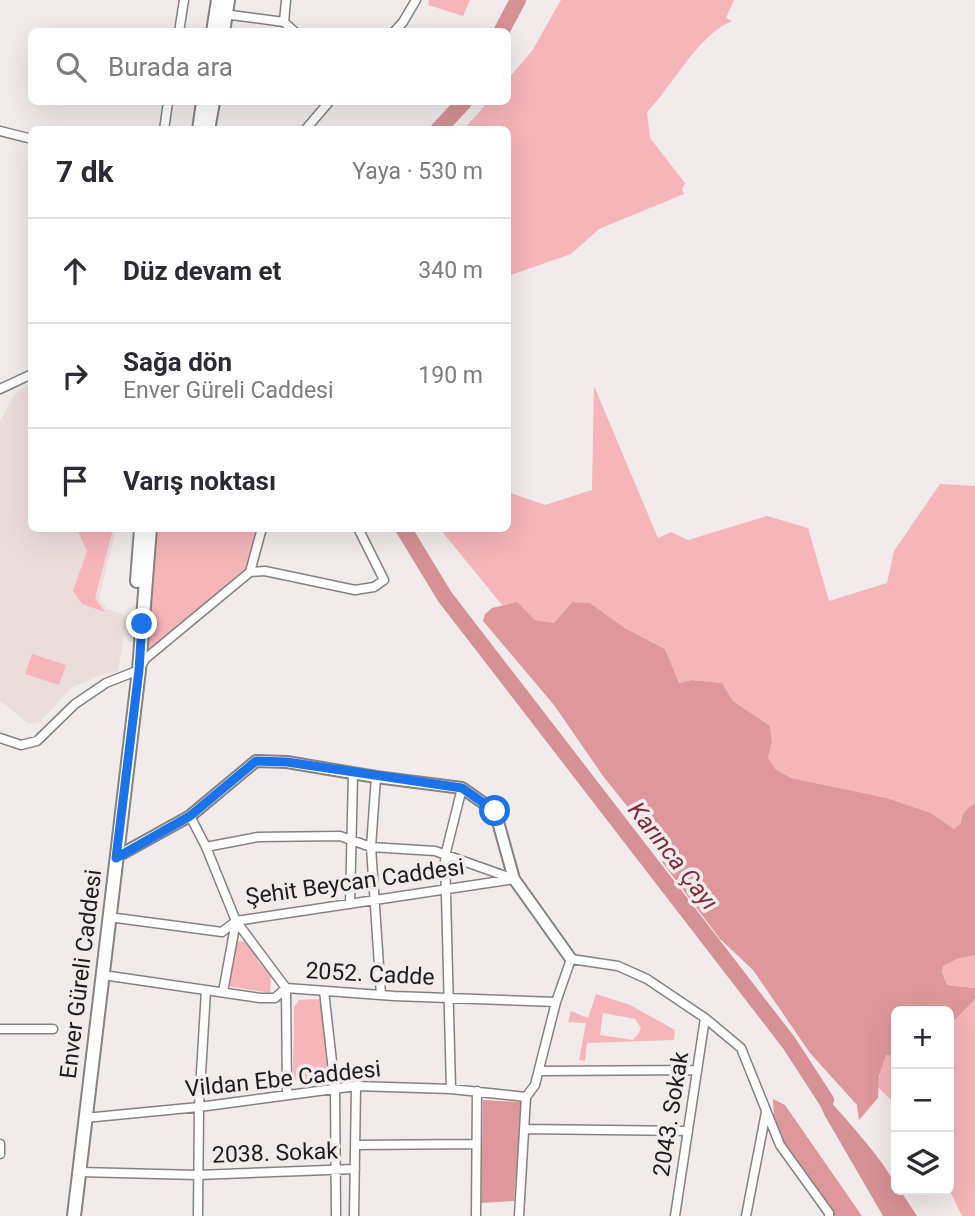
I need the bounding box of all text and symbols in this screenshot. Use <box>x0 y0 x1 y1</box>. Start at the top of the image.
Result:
search box <box>28 28 511 105</box>
icon: search <box>52 48 90 86</box>
text: Burada ara <box>108 52 233 82</box>
text: 7 dk <box>56 154 114 189</box>
text: Yaya · 530 m <box>352 158 483 185</box>
icon: ahead <box>56 252 94 290</box>
text: Düz devam et <box>123 256 281 286</box>
text: 340 m <box>418 257 483 284</box>
text: Sağa dön <box>123 347 232 377</box>
icon: right <box>56 357 94 395</box>
text: 190 m <box>418 362 483 389</box>
text: Enver Güreli Caddesi <box>123 377 334 404</box>
icon: arrive <box>56 462 94 500</box>
text: Varış noktası <box>123 466 276 496</box>
route end <box>126 608 157 639</box>
route start <box>479 795 510 826</box>
water label: Karınca Çayı <box>622 797 724 915</box>
street label: Şehit Beycan Caddesi <box>244 853 466 911</box>
street label: Enver Güreli Caddesi <box>55 868 107 1080</box>
street label: 2052. Cadde <box>305 957 435 991</box>
map controls <box>891 1006 954 1195</box>
button: + <box>891 1006 954 1069</box>
street label: 2043. Sokak <box>648 1049 694 1178</box>
street label: Vildan Ebe Caddesi <box>184 1055 382 1103</box>
button: − <box>891 1069 954 1132</box>
button: layers <box>891 1132 954 1195</box>
street label: 2038. Sokak <box>212 1137 339 1169</box>

